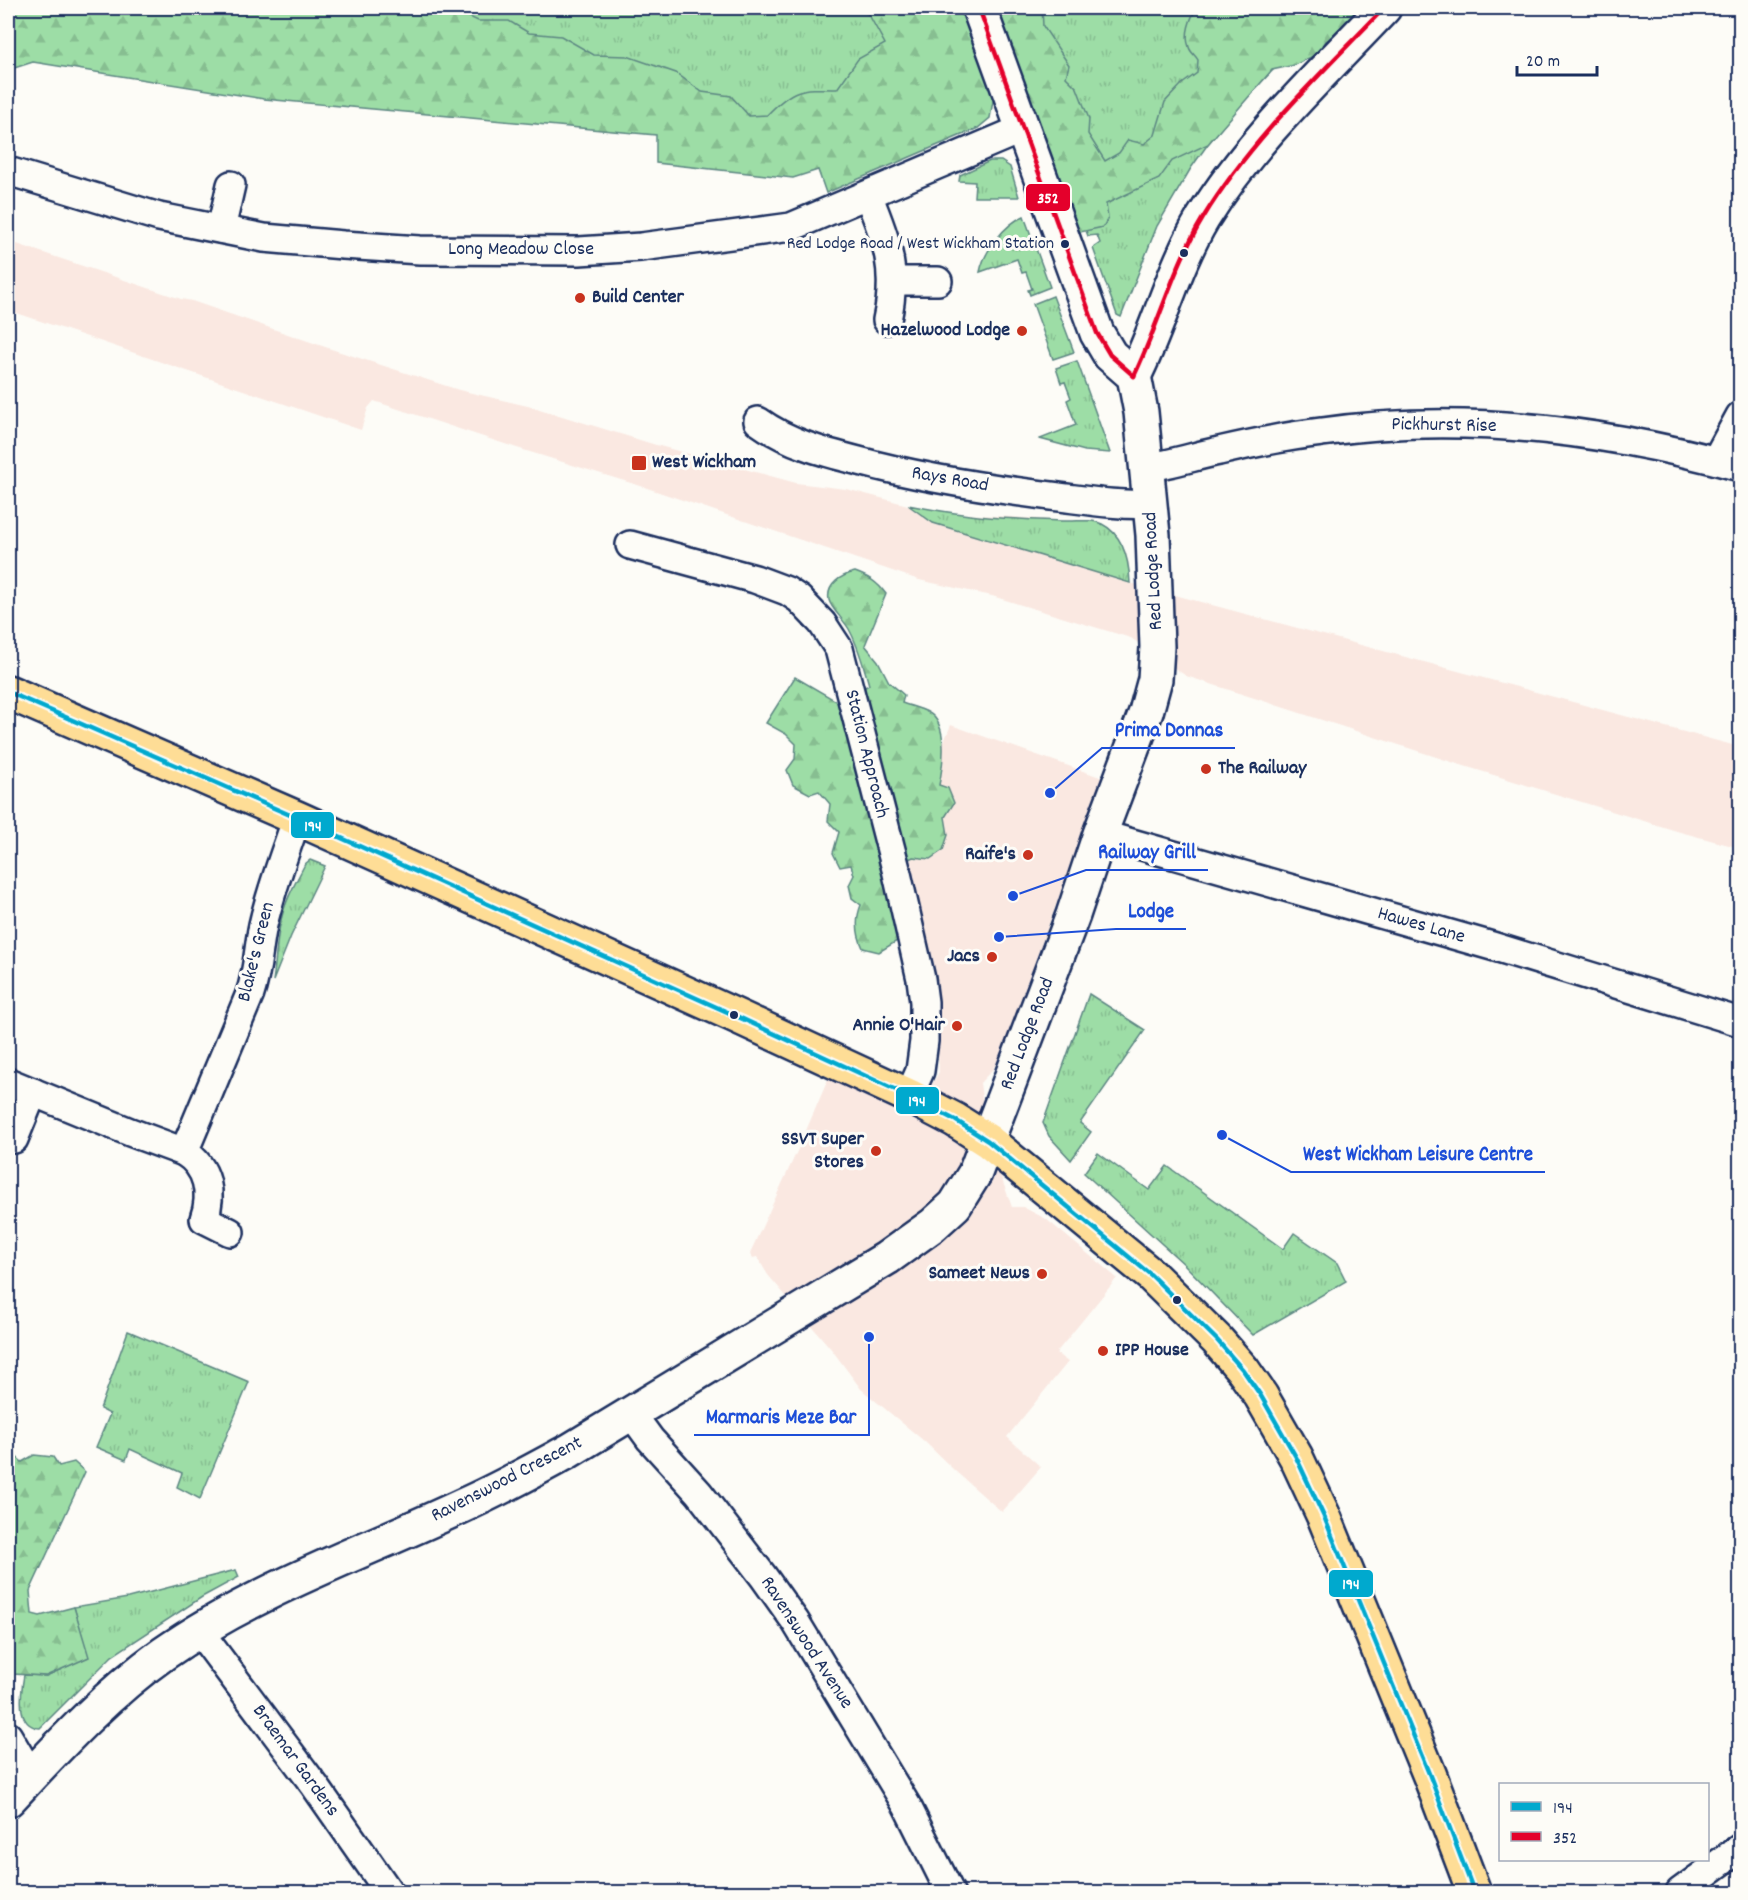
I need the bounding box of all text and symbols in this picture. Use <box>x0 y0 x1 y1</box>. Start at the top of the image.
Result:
scale bar <box>1517 39 1596 77</box>
text: 20 m <box>1526 50 1560 75</box>
line badge: 352 <box>1025 183 1071 212</box>
text: 352 <box>1037 188 1059 211</box>
place label: Red Lodge Road / West Wickham Station <box>787 232 1054 257</box>
street label: Long Meadow Close <box>448 236 594 264</box>
marker: Red Lodge Road / West Wickham Station <box>1059 238 1071 250</box>
unlabelled marker <box>1178 247 1190 259</box>
place label: Build Center <box>592 284 685 312</box>
marker: Build Center <box>573 291 587 305</box>
place label: Hazelwood Lodge <box>881 317 1010 345</box>
marker: Hazelwood Lodge <box>1015 324 1029 338</box>
street label: Pickhurst Rise <box>1391 411 1497 441</box>
place label: West Wickham <box>652 449 757 477</box>
marker: West Wickham <box>630 454 648 472</box>
street label: Rays Road <box>909 459 991 501</box>
street label: Red Lodge Road <box>1137 511 1171 631</box>
street label: Station Approach <box>836 687 896 821</box>
callout: Prima Donnas <box>1102 709 1235 748</box>
text: Prima Donnas <box>1115 717 1223 747</box>
place label: The Railway <box>1218 755 1307 783</box>
marker: The Railway <box>1199 762 1213 776</box>
line badge: 194 <box>290 811 335 839</box>
text: 194 <box>304 816 322 839</box>
callout: Railway Grill <box>1086 831 1208 870</box>
text: Railway Grill <box>1098 839 1197 869</box>
place label: Raife's <box>965 841 1016 869</box>
marker: Raife's <box>1021 848 1035 862</box>
callout: Lodge <box>1116 890 1186 929</box>
text: Lodge <box>1128 898 1174 928</box>
street label: Blake's Green <box>231 899 283 1005</box>
street label: Hawes Lane <box>1374 900 1468 952</box>
place label: Jacs <box>947 943 980 971</box>
marker: Jacs <box>985 950 999 964</box>
street label: Red Lodge Road <box>994 974 1062 1094</box>
unlabelled marker <box>728 1009 740 1021</box>
place label: Annie O'Hair <box>852 1012 946 1040</box>
marker: Annie O'Hair <box>950 1019 964 1033</box>
line badge: 194 <box>895 1086 940 1115</box>
text: 194 <box>908 1091 926 1114</box>
place label: SSVT Super Stores <box>781 1126 865 1177</box>
callout: West Wickham Leisure Centre <box>1291 1133 1545 1172</box>
text: West Wickham Leisure Centre <box>1303 1141 1533 1171</box>
marker: SSVT Super Stores <box>869 1144 883 1158</box>
place label: Sameet News <box>929 1260 1030 1288</box>
marker: Sameet News <box>1035 1267 1049 1281</box>
unlabelled marker <box>1171 1294 1183 1306</box>
place label: IPP House <box>1115 1337 1189 1365</box>
marker: IPP House <box>1096 1344 1110 1358</box>
callout: Marmaris Meze Bar <box>694 1396 869 1435</box>
text: Marmaris Meze Bar <box>706 1404 858 1434</box>
street label: Ravenswood Crescent <box>426 1430 588 1530</box>
line badge: 194 <box>1328 1569 1374 1598</box>
street label: Ravenswood Avenue <box>753 1571 860 1715</box>
text: 194 <box>1342 1574 1360 1597</box>
street label: Braemar Gardens <box>245 1699 345 1823</box>
legend <box>1499 1783 1709 1861</box>
text: 194 <box>1553 1797 1573 1822</box>
text: 352 <box>1553 1827 1577 1852</box>

